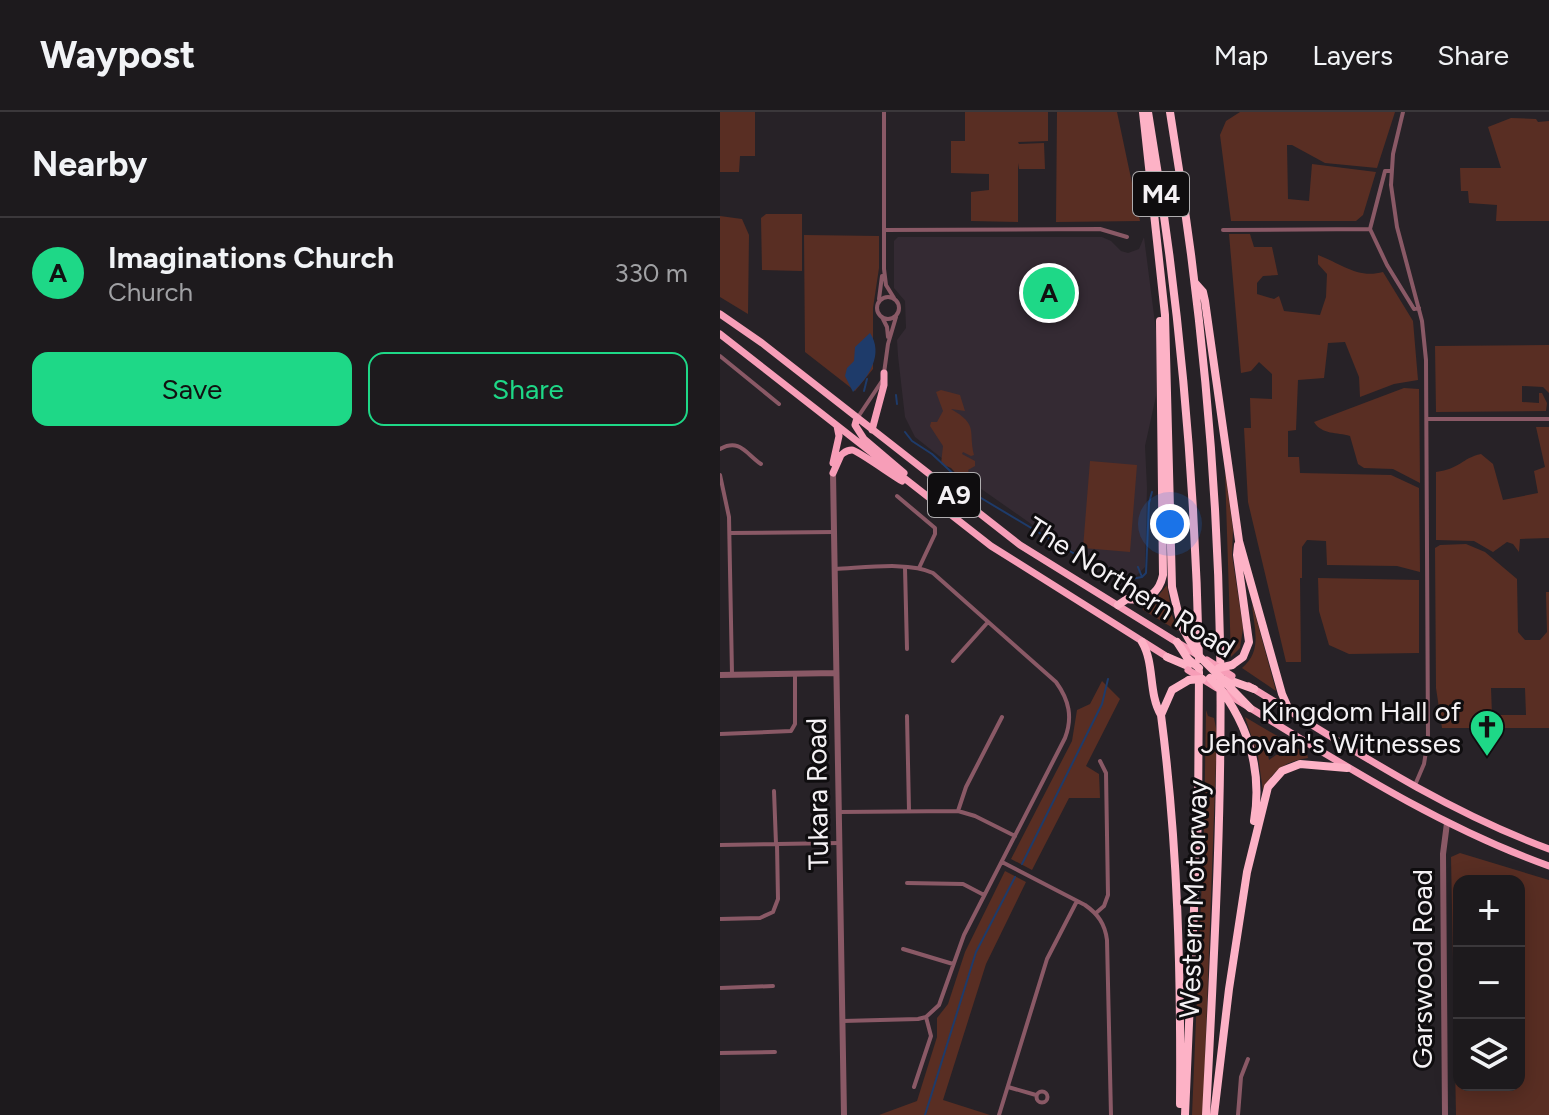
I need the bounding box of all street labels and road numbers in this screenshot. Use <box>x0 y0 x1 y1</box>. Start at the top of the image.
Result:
road number: M4 <box>1133 172 1189 216</box>
road number: A9 <box>928 473 980 517</box>
street label: The Northern Road <box>1021 509 1241 665</box>
street label: Tukara Road <box>799 717 835 871</box>
street label: Western Motorway <box>1172 779 1214 1019</box>
street label: Garswood Road <box>1405 869 1439 1069</box>

